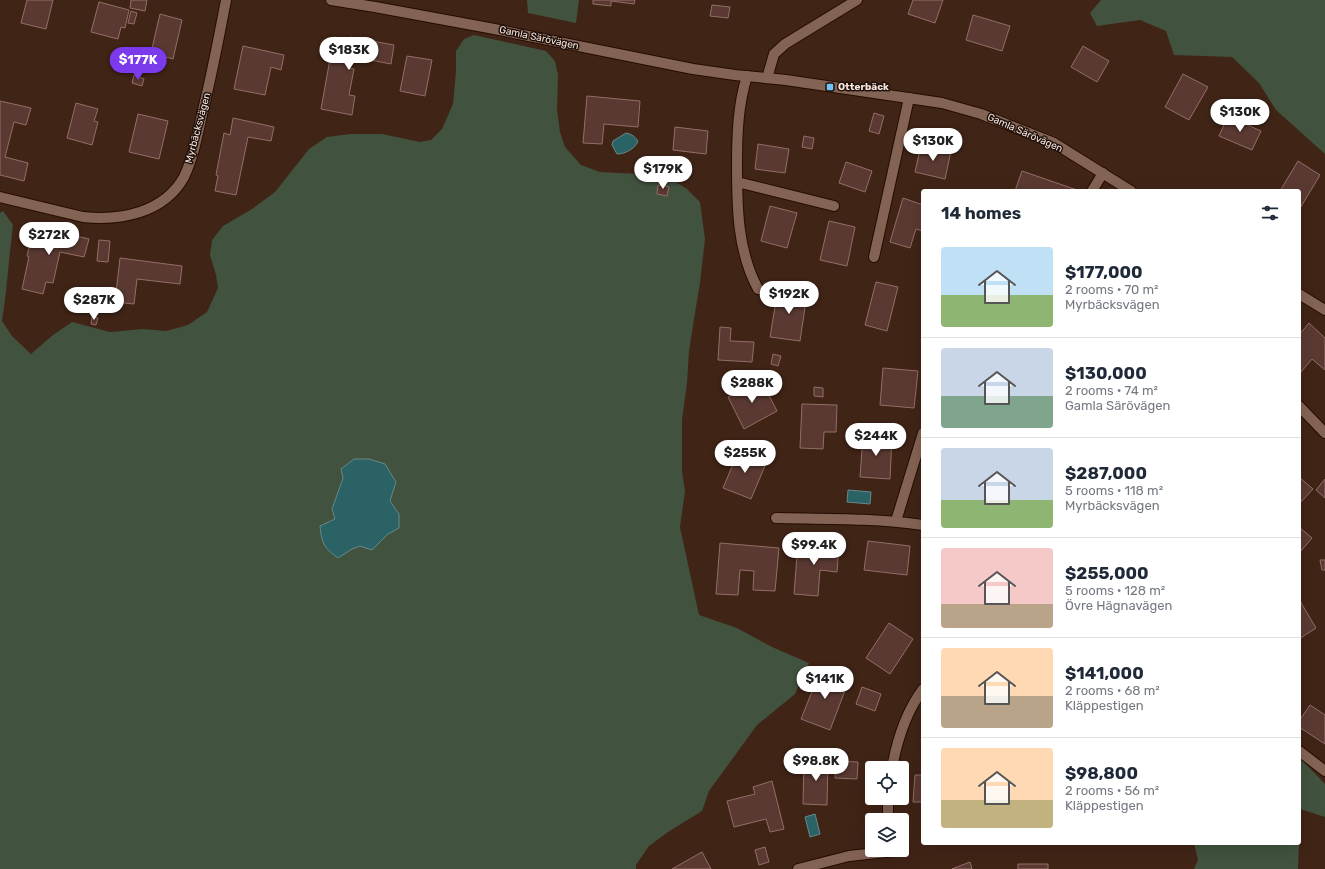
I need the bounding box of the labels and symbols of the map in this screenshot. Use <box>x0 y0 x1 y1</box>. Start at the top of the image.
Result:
street label: Gamla Särövägen <box>498 24 580 52</box>
pin: $183K <box>321 37 377 71</box>
pin: $177K <box>110 47 166 81</box>
place label: Otterbäck <box>838 81 889 93</box>
marker: Otterbäck <box>825 82 835 92</box>
street label: Myrbäcksvägen <box>183 91 213 165</box>
pin: $130K <box>1212 99 1268 133</box>
street label: Gamla Särövägen <box>986 111 1064 155</box>
pin: $130K <box>905 128 961 162</box>
pin: $179K <box>635 156 691 190</box>
pin: $272K <box>21 222 77 256</box>
pin: $192K <box>761 281 817 315</box>
pin: $287K <box>66 287 122 321</box>
pin: $288K <box>724 370 780 404</box>
pin: $244K <box>848 423 904 457</box>
pin: $255K <box>717 440 773 474</box>
pin: $99.4K <box>781 532 847 566</box>
pin: $141K <box>797 666 853 700</box>
pin: $98.8K <box>783 748 849 782</box>

